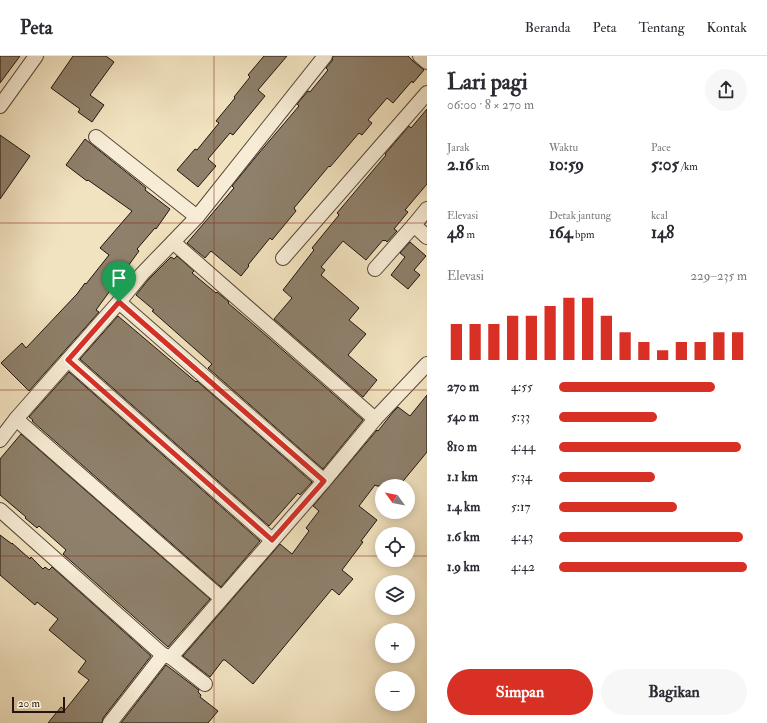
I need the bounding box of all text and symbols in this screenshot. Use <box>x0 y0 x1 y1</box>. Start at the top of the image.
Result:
text: Peta <box>20 16 53 40</box>
text: Beranda <box>525 19 571 36</box>
text: Peta <box>593 19 617 36</box>
text: Tentang <box>639 19 685 36</box>
text: Kontak <box>707 19 747 36</box>
text: Lari pagi <box>447 68 528 96</box>
button: share <box>705 69 747 111</box>
text: 06:00 · 8 × 270 m <box>447 97 534 113</box>
text: Jarak <box>447 141 470 154</box>
text: Waktu <box>549 141 578 154</box>
text: Pace <box>651 141 671 154</box>
text: 2.16 <box>447 154 473 175</box>
text: 10:59 <box>549 154 584 175</box>
text: 5:05 <box>651 154 679 175</box>
text: km <box>473 160 490 173</box>
text: /km <box>679 160 698 173</box>
text: Elevasi <box>447 209 478 222</box>
text: Detak jantung <box>549 209 611 222</box>
text: kcal <box>651 209 668 222</box>
text: 48 <box>447 222 464 243</box>
text: 164 <box>549 222 573 243</box>
text: 148 <box>651 222 674 243</box>
text: m <box>464 228 475 241</box>
text: bpm <box>573 228 595 241</box>
pin <box>102 261 136 302</box>
icon: arrive <box>108 267 130 289</box>
text: Elevasi <box>447 268 484 284</box>
text: 229–235 m <box>690 268 747 284</box>
text: 270 m <box>447 379 479 395</box>
text: 4:55 <box>511 379 533 395</box>
text: 540 m <box>447 409 479 425</box>
text: 5:33 <box>511 409 530 425</box>
text: 810 m <box>447 439 477 455</box>
text: 4:44 <box>511 439 535 455</box>
text: 1.1 km <box>447 469 478 485</box>
text: 5:34 <box>511 469 532 485</box>
north arrow <box>375 479 415 519</box>
map controls <box>375 479 415 711</box>
text: 1.4 km <box>447 499 480 515</box>
text: 5:17 <box>511 499 531 515</box>
button: locate <box>375 527 415 567</box>
text: 1.6 km <box>447 529 480 545</box>
text: 4:43 <box>511 529 533 545</box>
text: 1.9 km <box>447 559 480 575</box>
text: 4:42 <box>511 559 535 575</box>
button: layers <box>375 575 415 615</box>
button: + <box>375 623 415 663</box>
button: Simpan <box>447 669 593 715</box>
button: Bagikan <box>601 669 747 715</box>
button: − <box>375 671 415 711</box>
scale bar <box>12 695 65 714</box>
text: 20 m <box>18 697 40 710</box>

